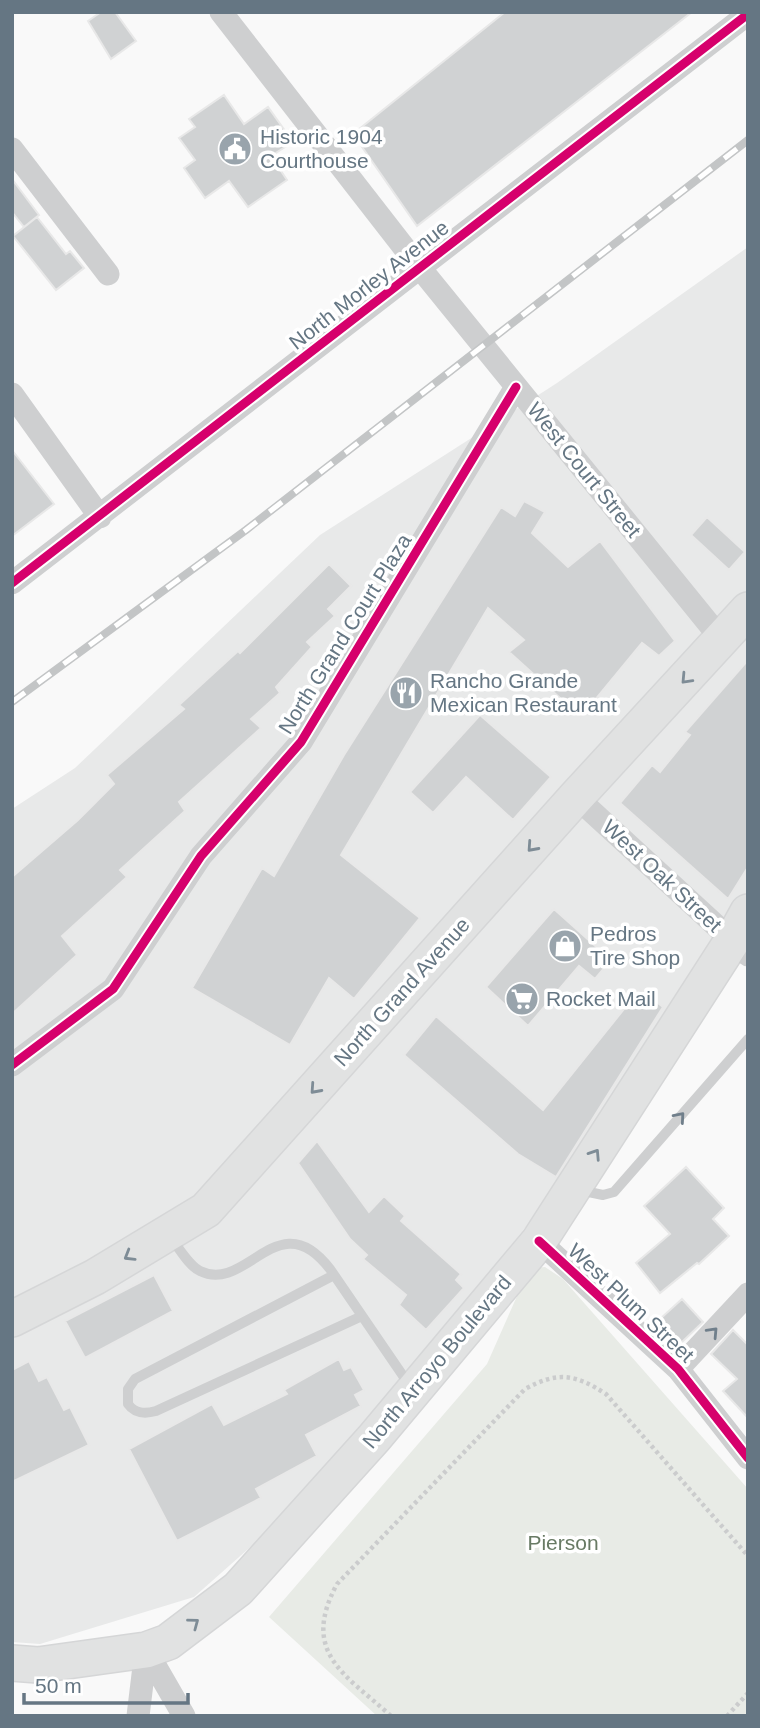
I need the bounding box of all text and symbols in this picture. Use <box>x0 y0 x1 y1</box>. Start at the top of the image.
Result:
place label: Historic 1904 Courthouse <box>260 125 383 172</box>
public building icon: Historic 1904 Courthouse <box>216 130 254 168</box>
street label: North Morley Avenue <box>284 215 453 354</box>
street label: West Court Street <box>523 398 646 542</box>
street label: North Grand Court Plaza <box>274 529 416 738</box>
place label: Rancho Grande Mexican Restaurant <box>430 669 617 716</box>
one-way arrow <box>681 671 694 684</box>
restaurant icon: Rancho Grande Mexican Restaurant <box>387 674 425 712</box>
street label: West Oak Street <box>598 815 726 937</box>
one-way arrow <box>528 839 540 852</box>
street label: North Grand Avenue <box>329 913 474 1070</box>
place label: Pedros Tire Shop <box>590 922 680 969</box>
shop icon: Pedros Tire Shop <box>546 927 584 965</box>
supermarket icon: Rocket Mail <box>503 980 541 1018</box>
place label: Rocket Mail <box>546 987 656 1010</box>
one-way arrow <box>311 1081 323 1094</box>
one-way arrow <box>672 1112 684 1125</box>
one-way arrow <box>587 1148 600 1161</box>
street label: West Plum Street <box>564 1239 699 1367</box>
one-way arrow <box>124 1248 137 1261</box>
street label: North Arroyo Boulevard <box>358 1271 516 1453</box>
one-way arrow <box>704 1327 717 1340</box>
park label: Pierson <box>527 1531 599 1554</box>
one-way arrow <box>186 1618 199 1631</box>
scale bar <box>24 1662 189 1706</box>
text: 50 m <box>35 1674 82 1697</box>

